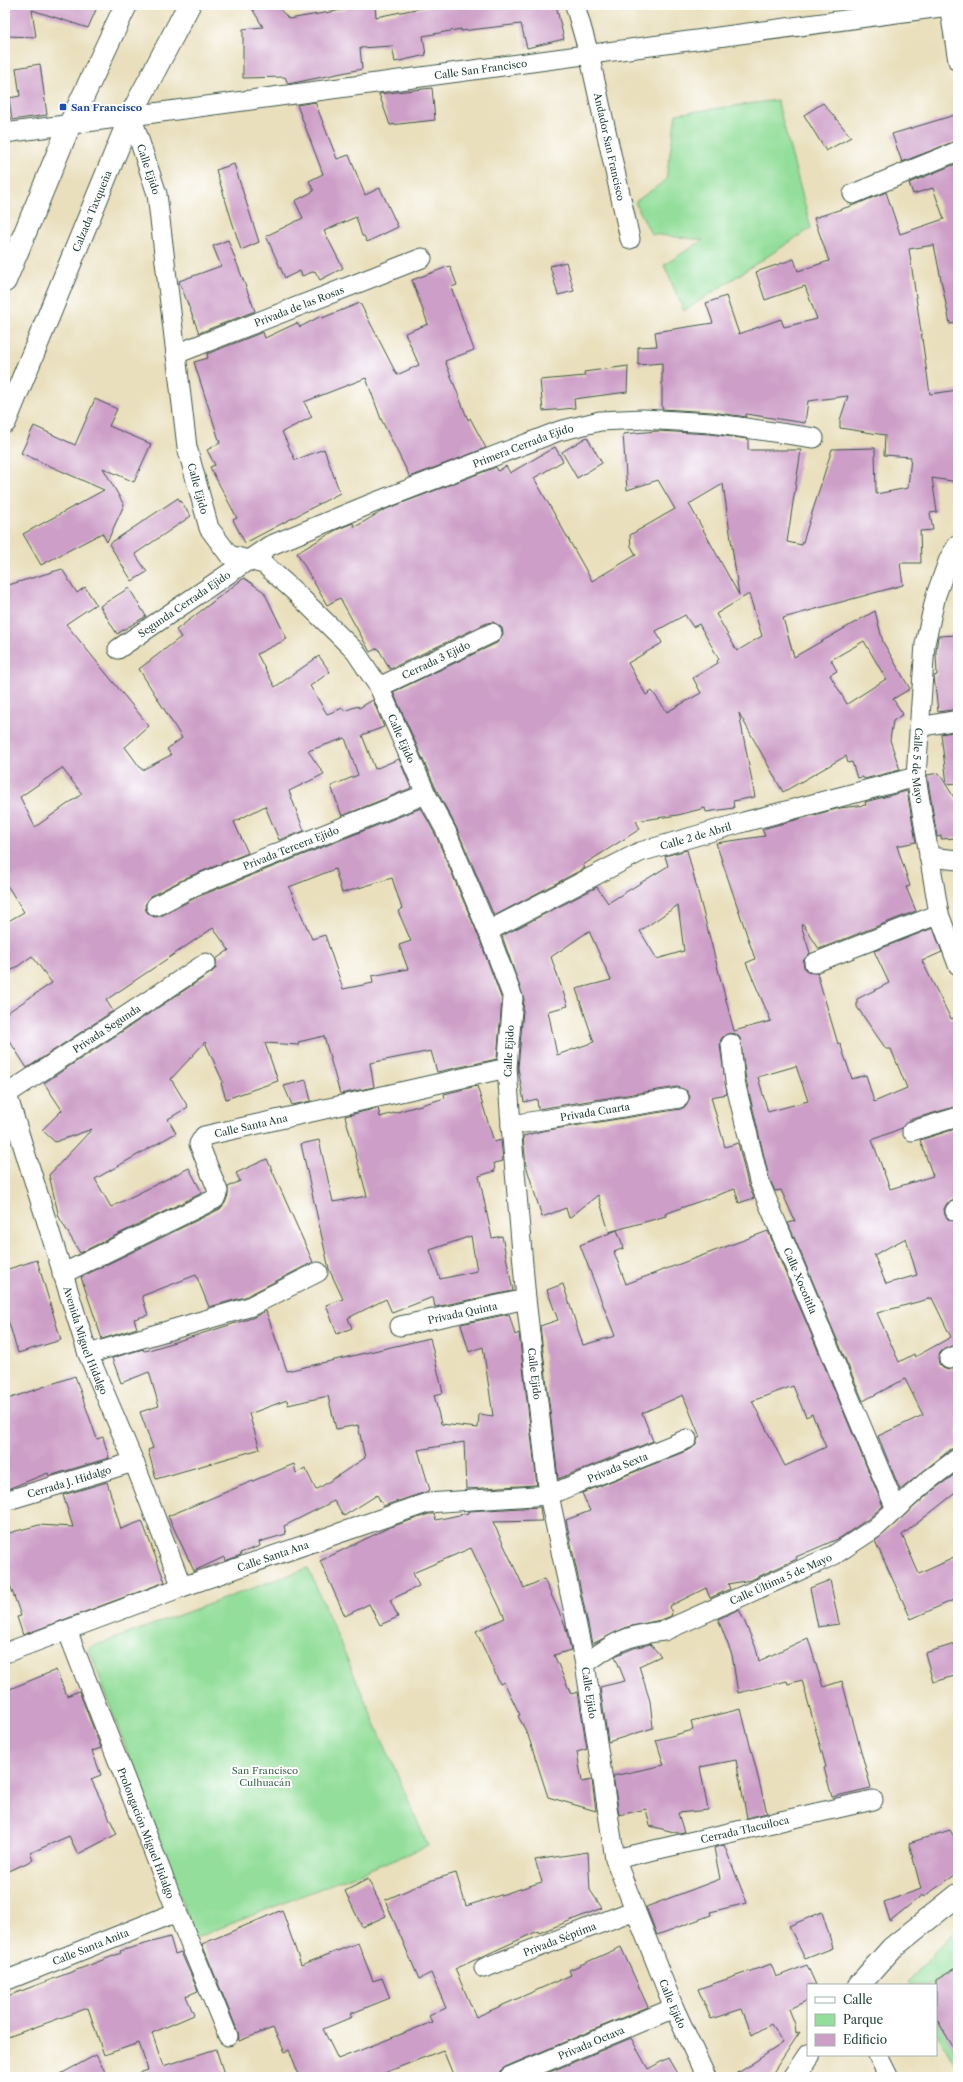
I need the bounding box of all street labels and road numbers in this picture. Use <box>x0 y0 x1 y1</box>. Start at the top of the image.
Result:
street label: Calle San Francisco <box>433 56 528 82</box>
street label: Andador San Francisco <box>591 90 628 202</box>
street label: Calle Ejido <box>134 142 163 196</box>
street label: Calzada Taxqueña <box>69 168 114 254</box>
street label: Privada de las Rosas <box>252 283 346 329</box>
street label: Primera Cerrada Ejido <box>471 421 575 470</box>
street label: Calle Ejido <box>185 462 211 515</box>
street label: Segunda Cerrada Ejido <box>135 568 233 640</box>
street label: Cerrada 3 Ejido <box>400 638 472 682</box>
street label: Calle Ejido <box>385 712 418 765</box>
street label: Calle 5 de Mayo <box>909 727 927 805</box>
street label: Calle 2 de Abril <box>658 820 733 852</box>
street label: Privada Tercera Ejido <box>241 823 341 873</box>
street label: Privada Segunda <box>70 1001 143 1056</box>
street label: Calle Ejido <box>501 1025 517 1077</box>
street label: Privada Cuarta <box>559 1099 631 1124</box>
street label: Calle Santa Ana <box>213 1111 289 1140</box>
street label: Calle Xocotitla <box>781 1246 820 1316</box>
street label: Avenida Miguel Hidalgo <box>60 1284 111 1396</box>
street label: Privada Quinta <box>427 1299 499 1326</box>
street label: Calle Ejido <box>525 1347 544 1400</box>
street label: Privada Sexta <box>585 1449 650 1485</box>
street label: Cerrada J. Hidalgo <box>26 1463 113 1500</box>
street label: Calle Santa Ana <box>235 1537 311 1574</box>
street label: Calle Última 5 de Mayo <box>728 1550 834 1607</box>
street label: Calle Ejido <box>579 1666 600 1720</box>
street label: Prolongación Miguel Hidalgo <box>115 1766 178 1900</box>
street label: Cerrada Tlacuiloca <box>699 1813 791 1846</box>
street label: Privada Séptima <box>521 1919 599 1959</box>
street label: Calle Santa Anita <box>50 1925 131 1968</box>
street label: Calle Ejido <box>657 1977 689 2030</box>
street label: Privada Octava <box>556 2023 627 2062</box>

